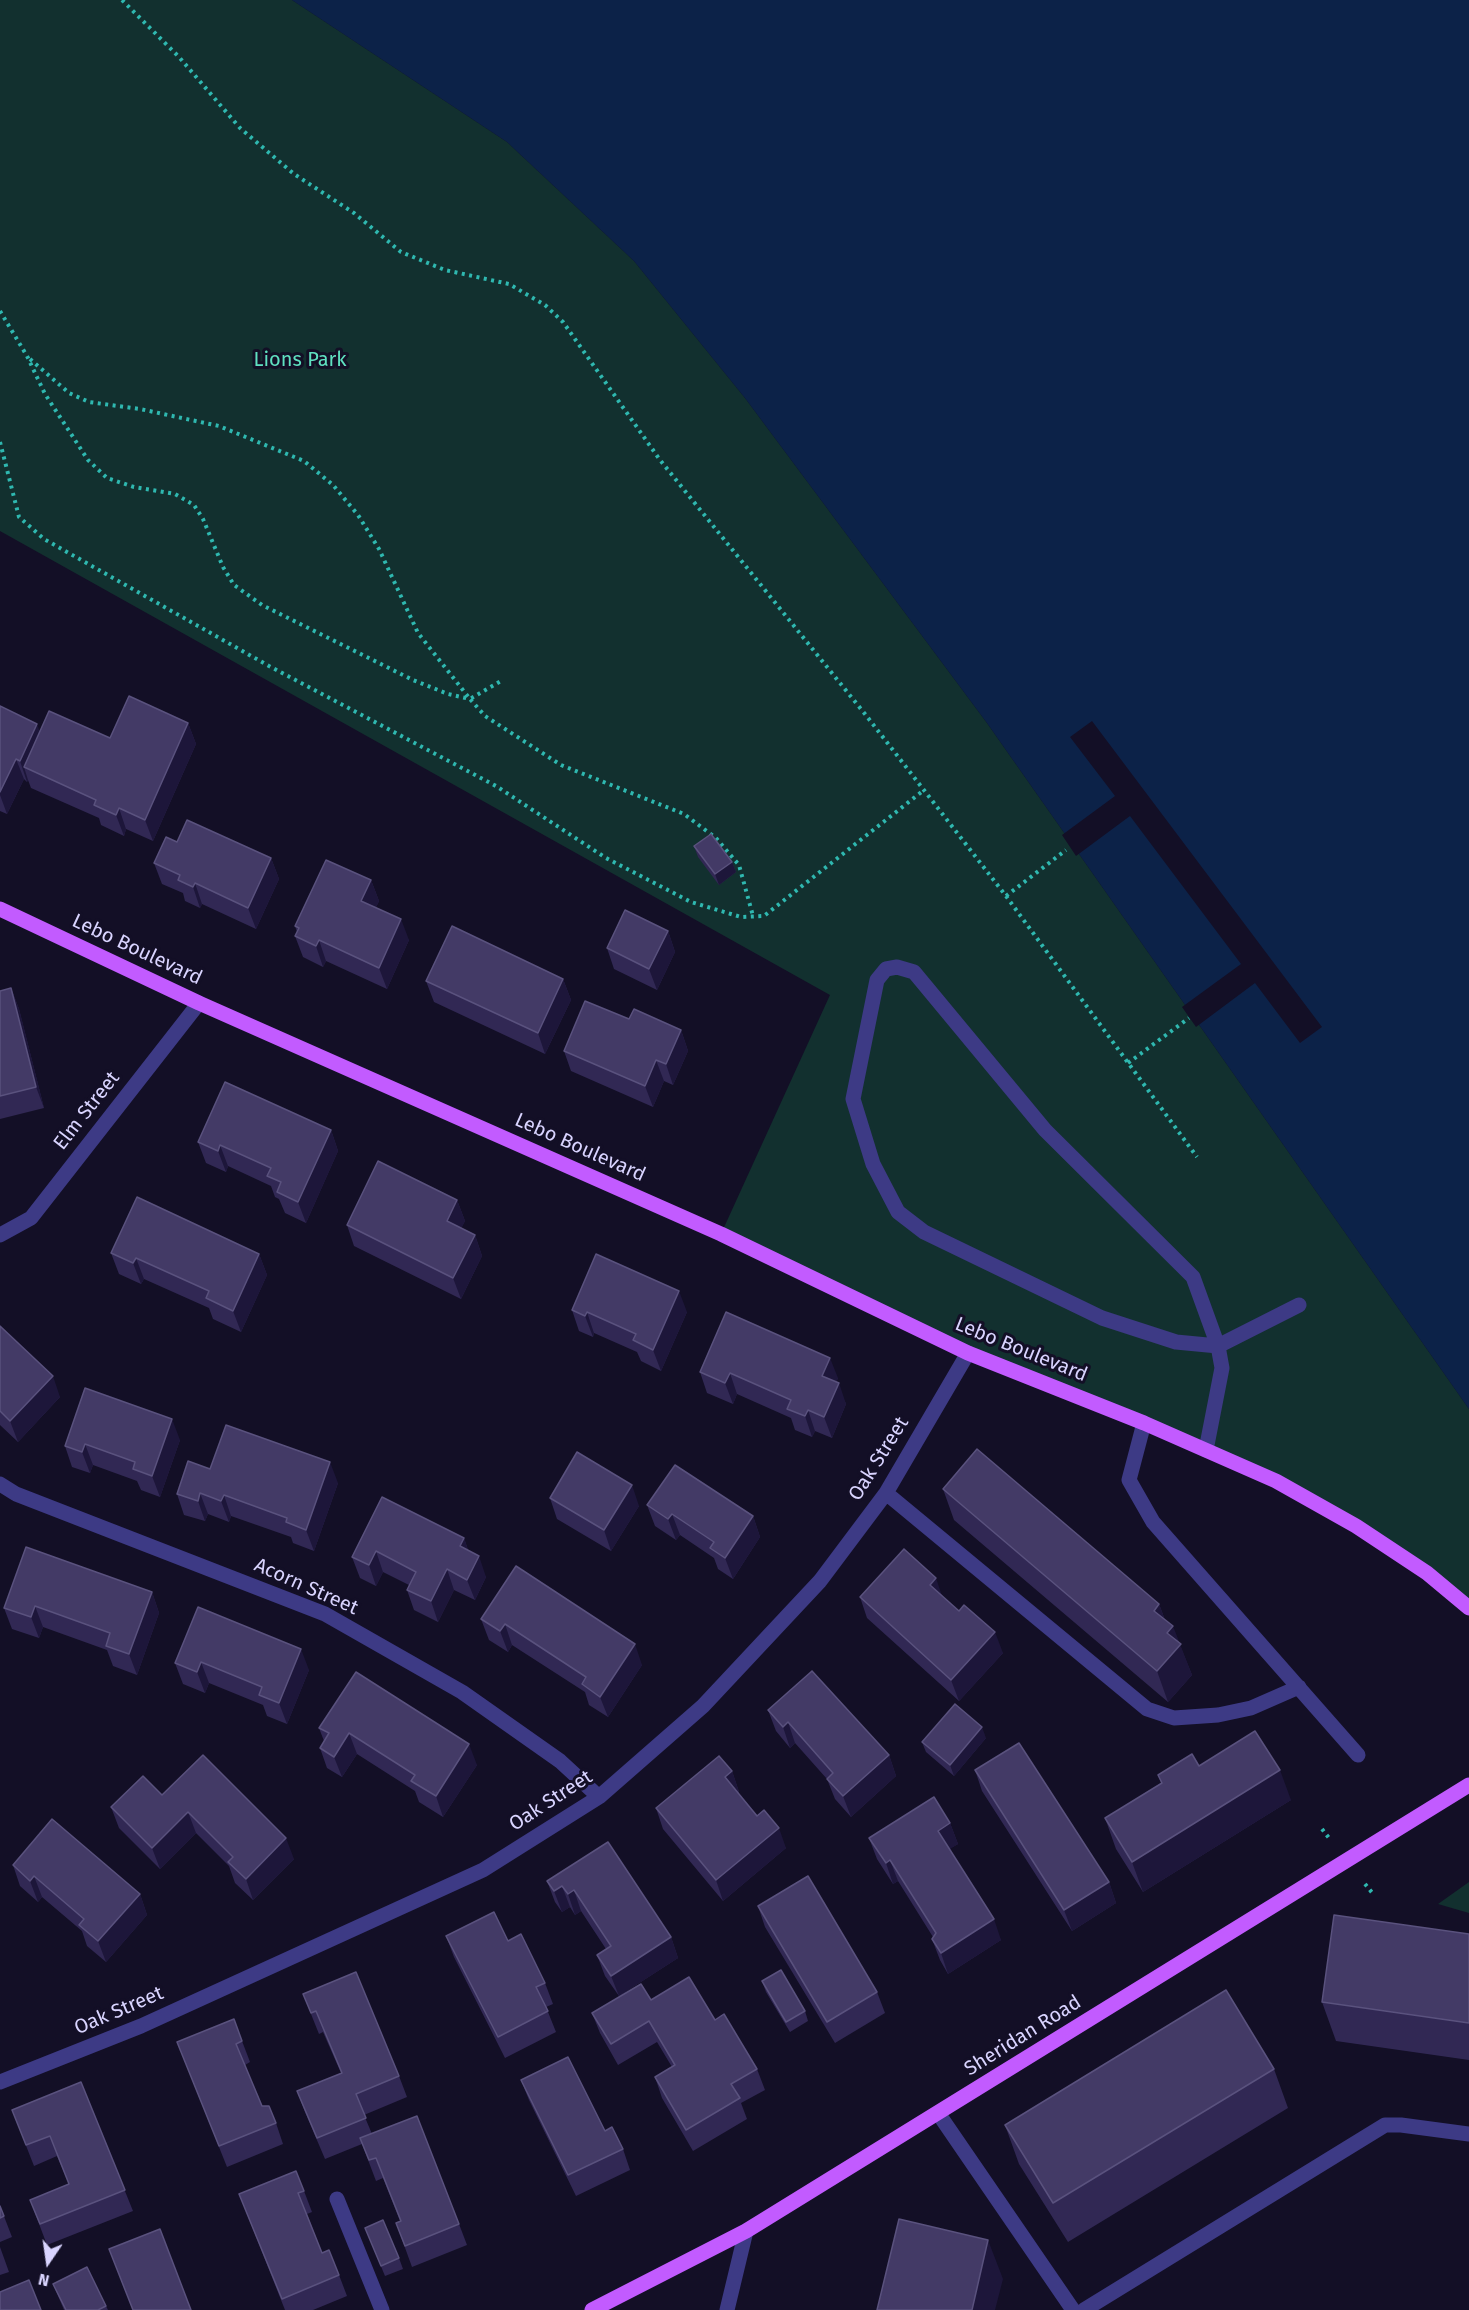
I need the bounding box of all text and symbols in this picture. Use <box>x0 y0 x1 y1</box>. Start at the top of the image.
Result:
park label: Lions Park <box>254 348 346 372</box>
street label: Lebo Boulevard <box>68 909 206 991</box>
street label: Elm Street <box>49 1067 125 1155</box>
street label: Lebo Boulevard <box>511 1108 649 1188</box>
street label: Lebo Boulevard <box>951 1313 1091 1387</box>
street label: Oak Street <box>844 1413 914 1505</box>
street label: Acorn Street <box>250 1553 362 1621</box>
street label: Oak Street <box>505 1765 597 1837</box>
street label: Oak Street <box>71 1982 167 2040</box>
street label: Sheridan Road <box>960 1991 1086 2081</box>
north arrow <box>18 2232 78 2292</box>
text: N <box>37 2270 51 2290</box>

